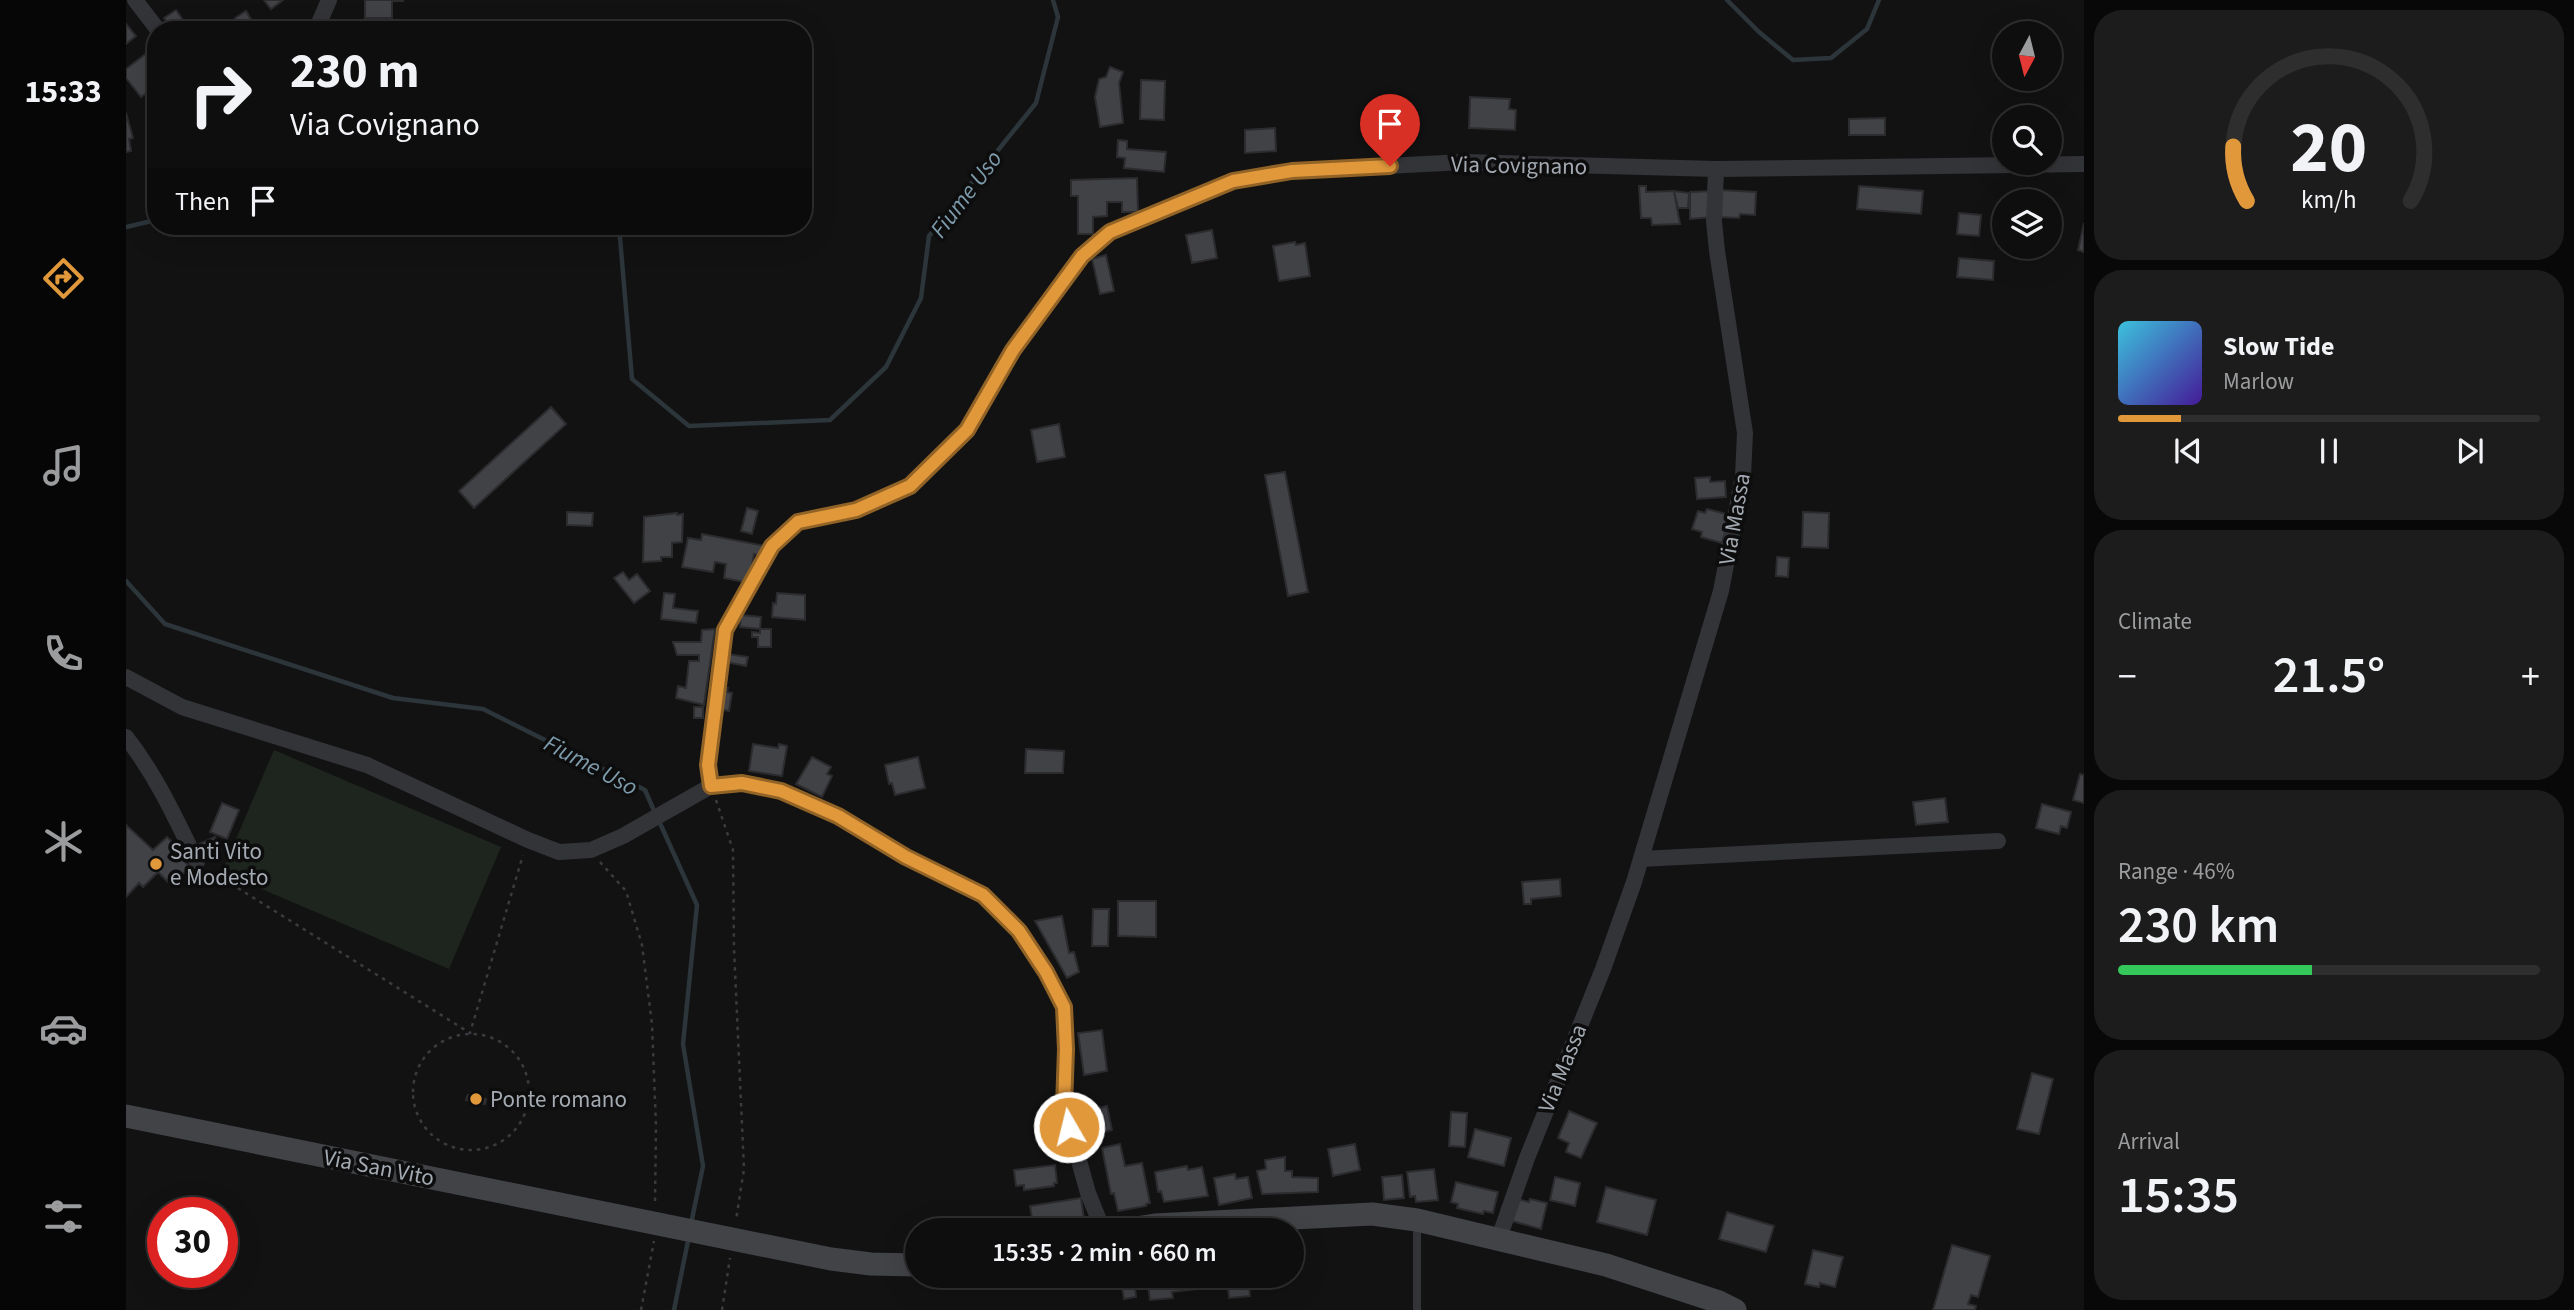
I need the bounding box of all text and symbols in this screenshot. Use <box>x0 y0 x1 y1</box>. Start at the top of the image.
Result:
north arrow <box>1992 21 2062 91</box>
map controls <box>1992 21 2062 259</box>
text: 230 m <box>290 37 419 107</box>
icon: right <box>175 49 266 140</box>
text: 15:33 <box>24 69 102 115</box>
pin <box>1360 94 1420 166</box>
text: 20 <box>2291 96 2367 200</box>
text: Via Covignano <box>290 102 480 148</box>
icon: arrive <box>1371 105 1409 143</box>
button: search <box>1992 105 2062 175</box>
water label: Fiume Uso <box>922 143 1011 246</box>
street label: Via Covignano <box>1451 148 1587 183</box>
icon: arrive <box>244 182 282 220</box>
text: km/h <box>2301 182 2357 218</box>
text: Then <box>175 183 230 220</box>
button: layers <box>1992 189 2062 259</box>
icon: directions <box>39 254 88 303</box>
text: Slow Tide <box>2223 328 2334 365</box>
text: Marlow <box>2223 365 2294 398</box>
icon: previous <box>2169 432 2207 470</box>
icon: pause <box>2310 432 2348 470</box>
icon: next <box>2451 432 2489 470</box>
icon: music <box>39 441 88 490</box>
street label: Via Massa <box>1710 470 1759 568</box>
text: Climate <box>2118 605 2192 638</box>
icon: phone <box>39 629 88 678</box>
text: 21.5° <box>2273 639 2385 713</box>
text: − <box>2118 650 2137 704</box>
text: + <box>2521 650 2540 704</box>
water label: Fiume Uso <box>538 726 644 805</box>
icon: climate <box>39 817 88 866</box>
place label: Santi Vito e Modesto <box>170 835 268 894</box>
text: Range · 46% <box>2118 855 2235 888</box>
marker: Santi Vito e Modesto <box>148 856 164 872</box>
text: 230 km <box>2118 889 2279 963</box>
icon: car <box>39 1004 88 1053</box>
street label: Via Massa <box>1530 1019 1595 1117</box>
place label: Ponte romano <box>490 1083 627 1116</box>
position arrow <box>1032 1090 1106 1164</box>
marker: Ponte romano <box>468 1091 484 1107</box>
text: Arrival <box>2118 1125 2180 1158</box>
street label: Via San Vito <box>321 1141 437 1194</box>
text: 15:35 <box>2118 1159 2239 1233</box>
icon: filters <box>39 1192 88 1241</box>
speed limit sign: 30 <box>147 1197 238 1288</box>
text: 15:35 · 2 min · 660 m <box>992 1234 1217 1271</box>

